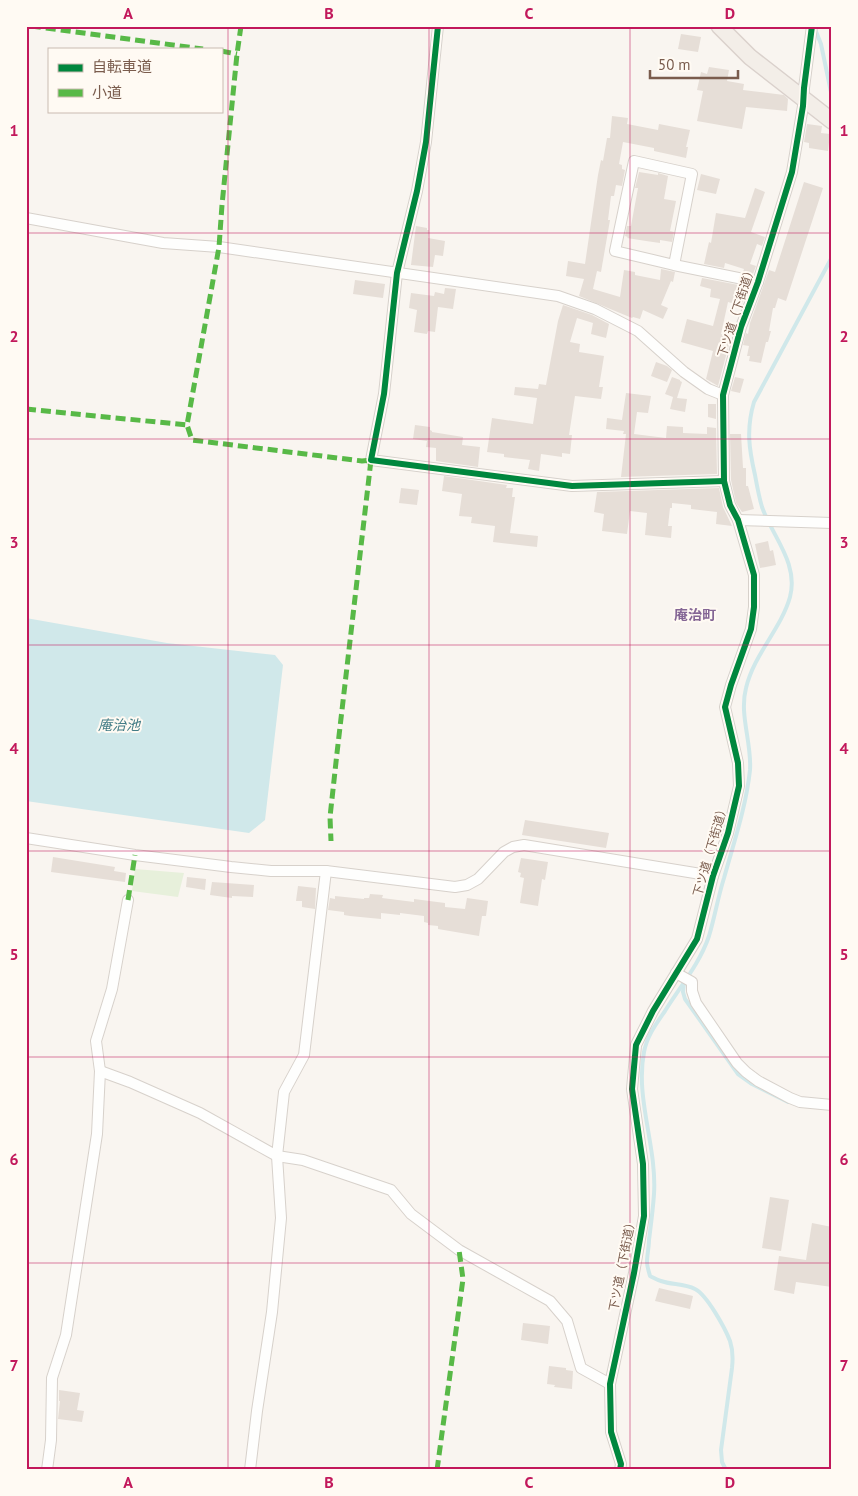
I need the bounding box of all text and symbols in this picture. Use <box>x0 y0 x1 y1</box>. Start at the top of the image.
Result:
text: A <box>123 3 133 23</box>
text: B <box>324 3 334 23</box>
text: C <box>525 3 534 23</box>
text: D <box>725 3 735 23</box>
legend <box>48 48 222 112</box>
scale bar <box>650 48 738 80</box>
text: 50 m <box>658 55 691 74</box>
text: 自転車道 <box>92 57 152 76</box>
text: 小道 <box>92 83 122 102</box>
text: 1 <box>9 120 19 140</box>
text: 1 <box>839 120 849 140</box>
street label: 下ツ道（下街道） <box>714 263 758 359</box>
text: 2 <box>9 326 19 346</box>
text: 2 <box>839 326 849 346</box>
text: 3 <box>9 532 19 552</box>
text: 3 <box>839 532 849 552</box>
district label: 庵治町 <box>674 606 716 624</box>
water label: 庵治池 <box>98 716 142 734</box>
text: 4 <box>9 738 19 758</box>
text: 4 <box>839 738 849 758</box>
street label: 下ツ道（下街道） <box>690 802 730 898</box>
text: 5 <box>9 944 19 964</box>
text: 5 <box>839 944 849 964</box>
text: 6 <box>9 1149 19 1169</box>
text: 6 <box>839 1149 849 1169</box>
street label: 下ツ道（下街道） <box>605 1215 639 1313</box>
text: 7 <box>9 1355 19 1375</box>
text: 7 <box>839 1355 849 1375</box>
text: A <box>123 1472 133 1492</box>
text: B <box>324 1472 334 1492</box>
text: C <box>525 1472 534 1492</box>
text: D <box>725 1472 735 1492</box>

